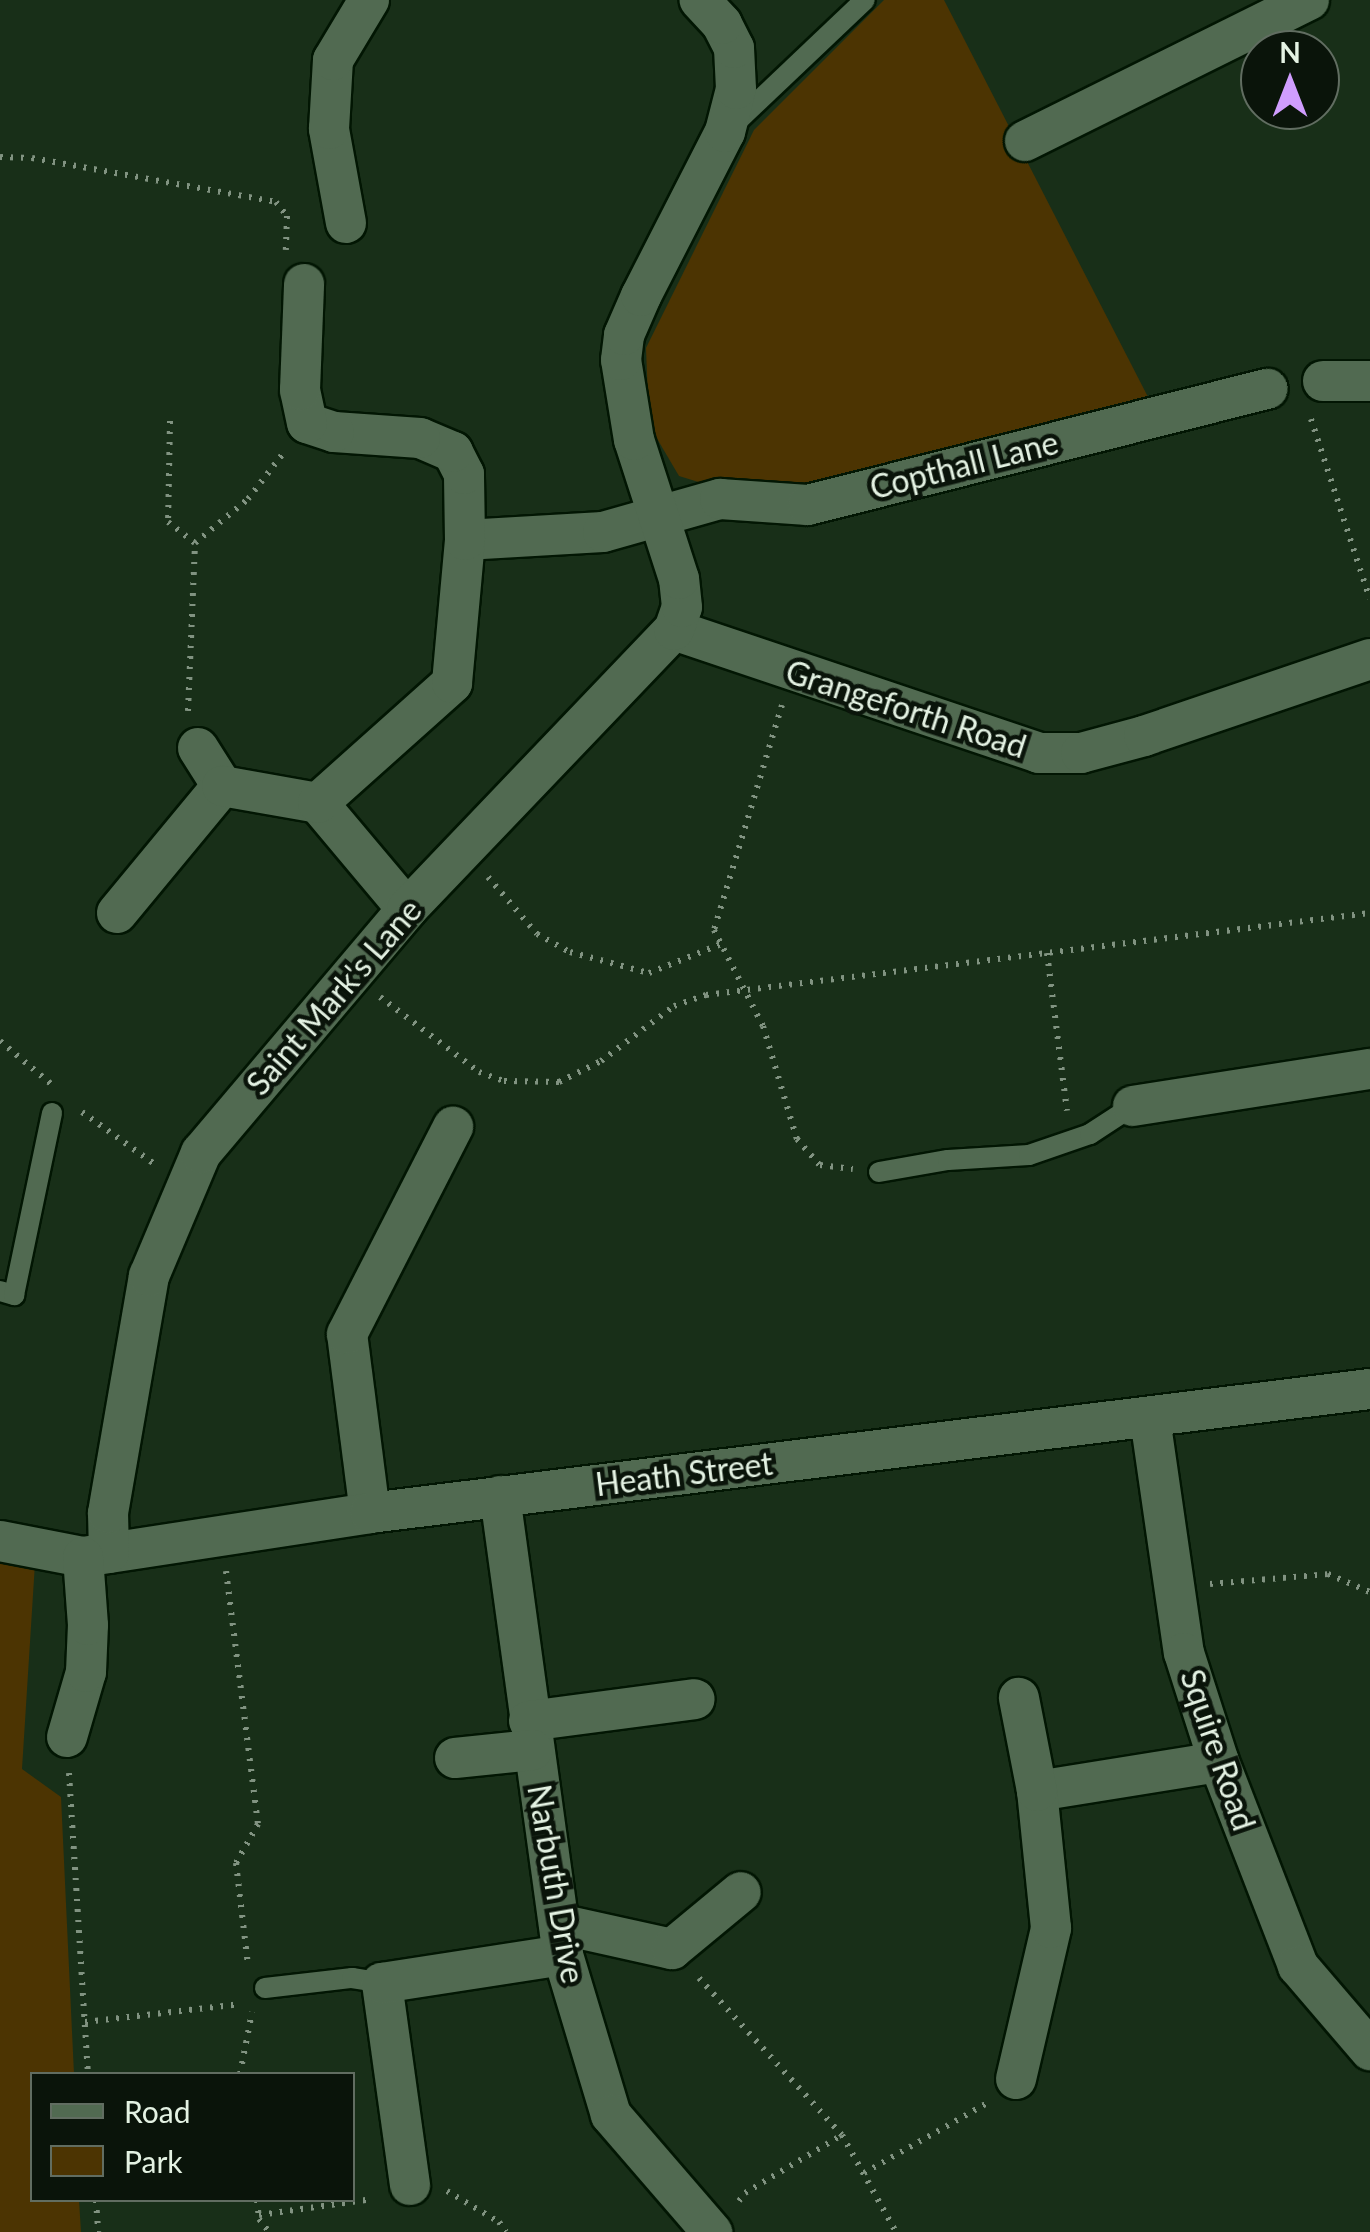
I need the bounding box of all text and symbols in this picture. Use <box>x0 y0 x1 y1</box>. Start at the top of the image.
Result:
north arrow <box>1240 30 1340 130</box>
text: N <box>1279 35 1301 69</box>
street label: Copthall Lane <box>866 423 1062 507</box>
street label: Grangeforth Road <box>781 652 1031 766</box>
street label: Saint Mark's Lane <box>239 891 429 1103</box>
street label: Heath Street <box>593 1444 775 1504</box>
street label: Squire Road <box>1173 1664 1263 1836</box>
street label: Narbuth Drive <box>520 1782 592 1986</box>
legend <box>30 2072 355 2202</box>
text: Road <box>124 2093 191 2129</box>
text: Park <box>124 2143 183 2179</box>

